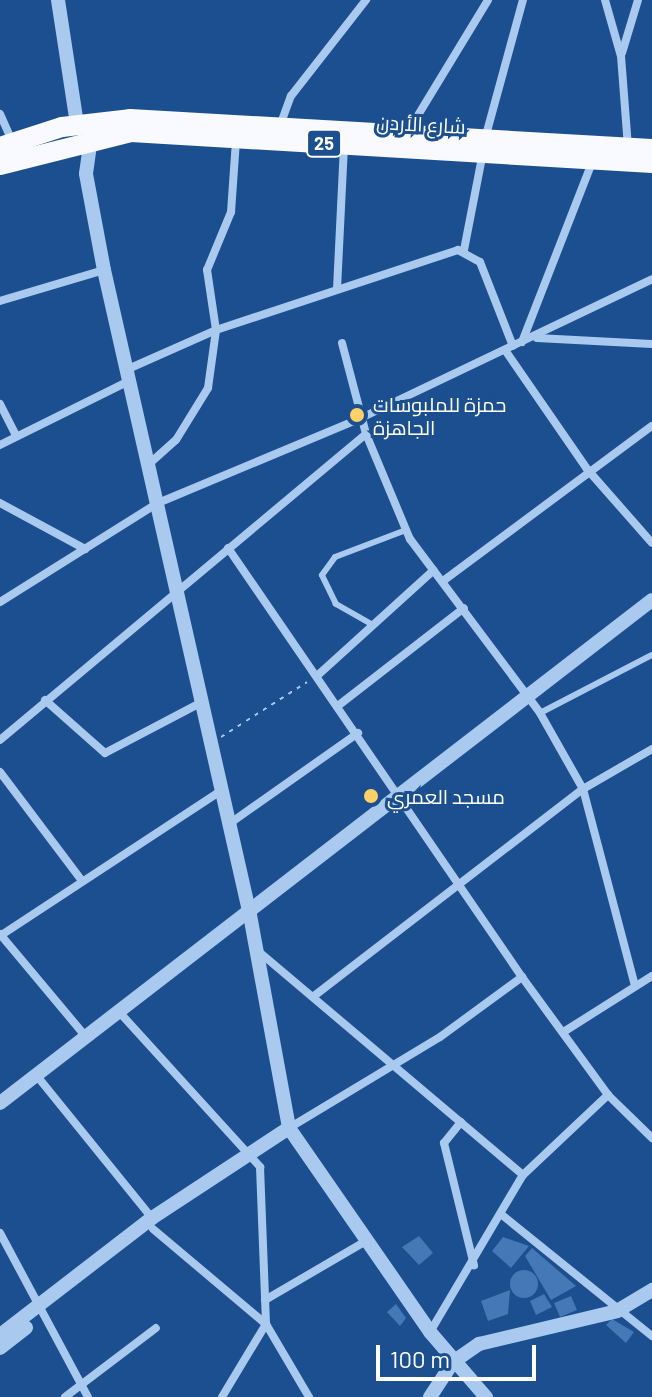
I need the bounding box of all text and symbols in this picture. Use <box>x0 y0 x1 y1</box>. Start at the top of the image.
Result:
street label: شارع الأردن <box>376 110 466 138</box>
road number: 25 <box>306 129 342 157</box>
place label: حمزة للملبوسات الجاهزة <box>373 392 506 439</box>
marker: حمزة للملبوسات الجاهزة <box>348 406 366 424</box>
place label: مسجد العمري <box>387 784 505 808</box>
marker: مسجد العمري <box>362 787 380 805</box>
scale bar <box>380 1329 540 1379</box>
text: 100 m <box>390 1344 450 1373</box>

